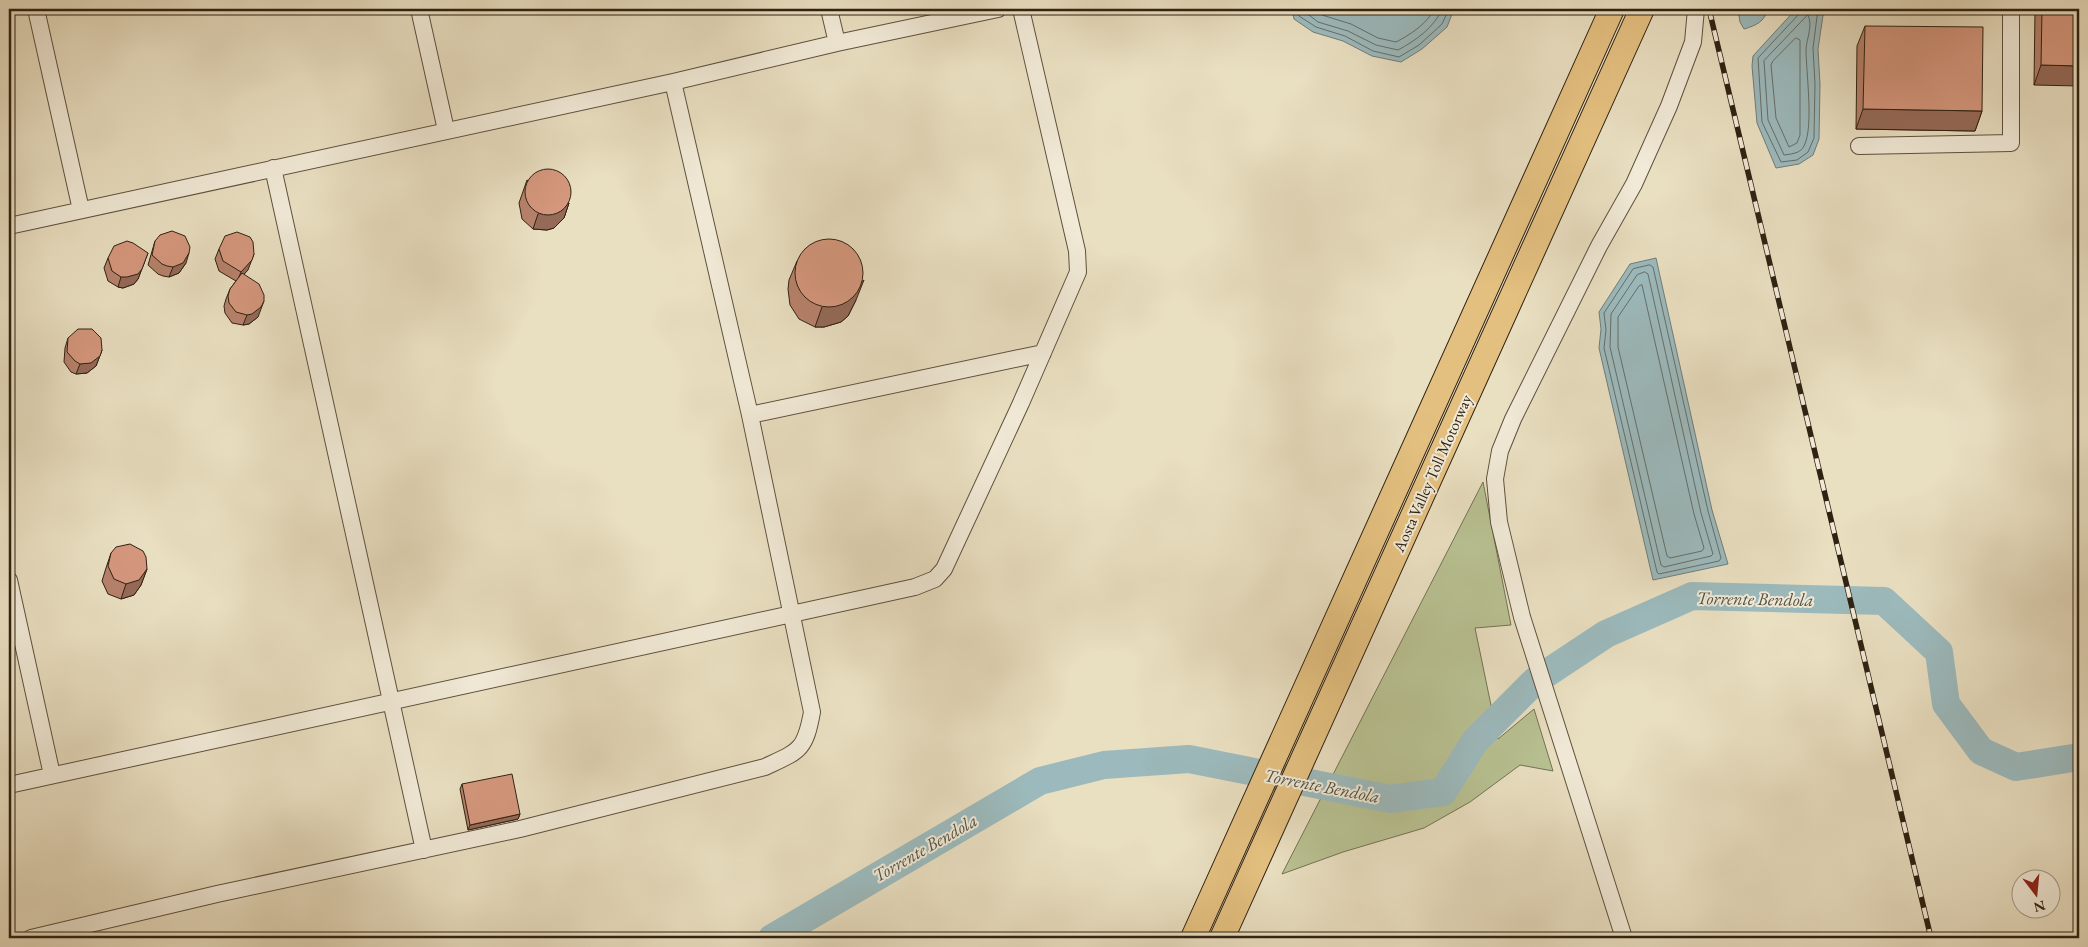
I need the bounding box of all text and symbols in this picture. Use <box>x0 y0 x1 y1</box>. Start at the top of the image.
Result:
street label: Aosta Valley Toll Motorway <box>1388 390 1477 556</box>
water label: Torrente Bendola <box>1696 586 1814 611</box>
water label: Torrente Bendola <box>1263 763 1382 808</box>
water label: Torrente Bendola <box>868 808 981 887</box>
north arrow <box>2010 870 2060 920</box>
text: N <box>2031 896 2048 917</box>

